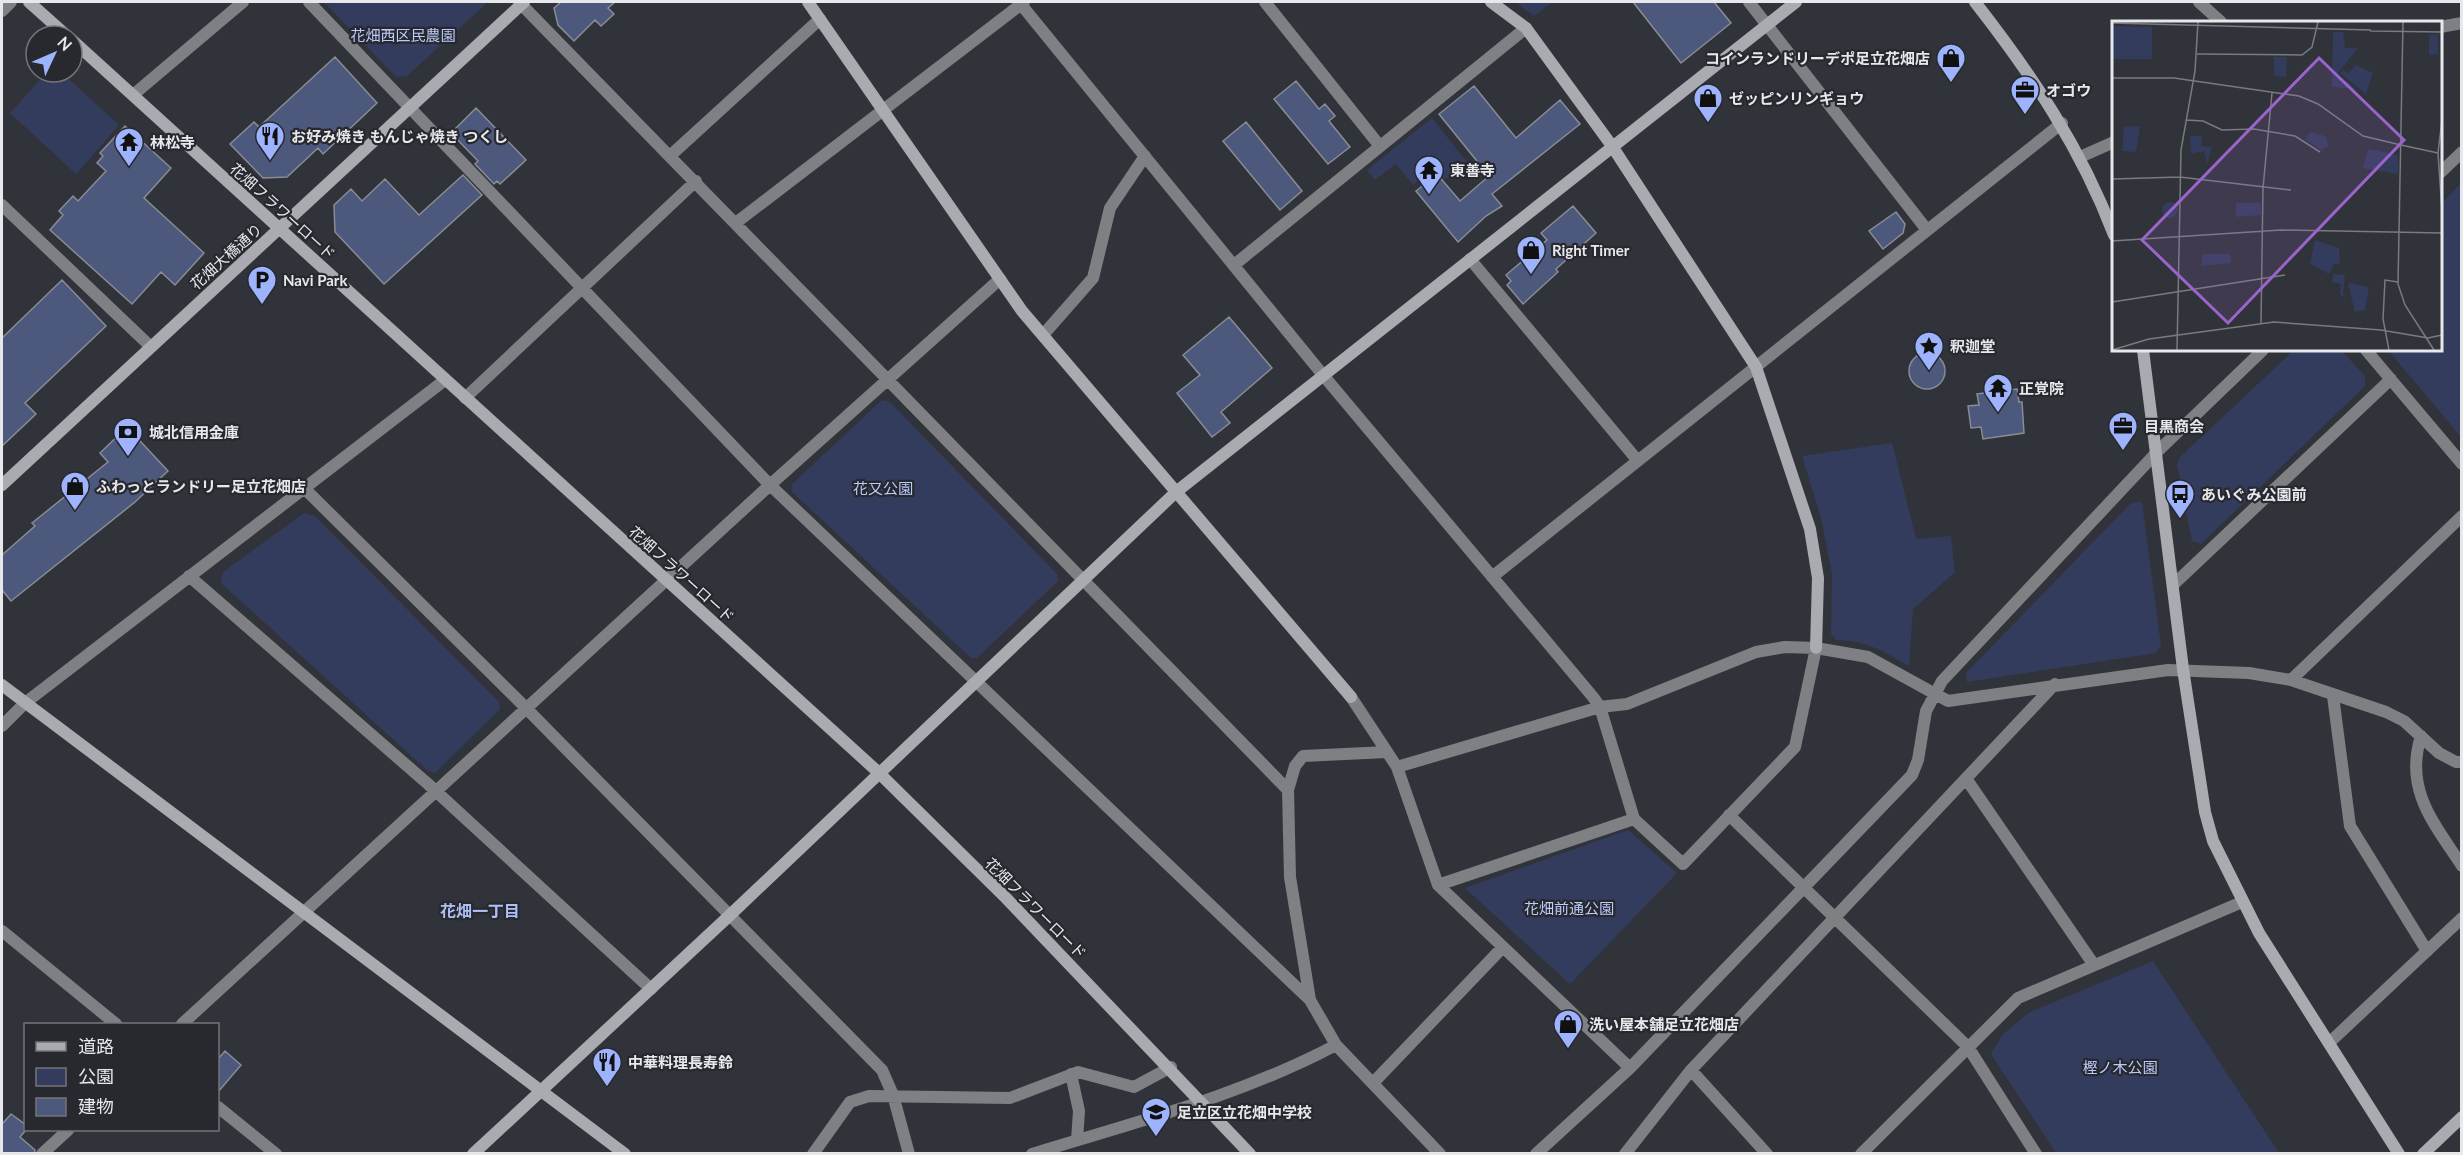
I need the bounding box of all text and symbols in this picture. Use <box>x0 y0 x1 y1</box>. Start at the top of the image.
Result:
inset map <box>2112 21 2442 351</box>
north arrow <box>24 24 84 84</box>
park label: 花畑西区民農園 <box>350 26 456 44</box>
text: N <box>54 32 76 54</box>
shop icon: コインランドリーデポ足立花畑店 <box>1935 42 1967 84</box>
place label: コインランドリーデポ足立花畑店 <box>1705 49 1930 67</box>
office icon: オゴウ <box>2009 74 2041 116</box>
place label: オゴウ <box>2046 81 2091 99</box>
shop icon: ゼッピンリンギョウ <box>1692 82 1724 124</box>
place label: ゼッピンリンギョウ <box>1729 89 1864 107</box>
restaurant icon: お好み焼き もんじゃ焼き つくし <box>254 120 286 162</box>
temple icon: 林松寺 <box>113 126 145 168</box>
place label: お好み焼き もんじゃ焼き つくし <box>291 127 508 145</box>
place label: 林松寺 <box>150 133 195 151</box>
temple icon: 東善寺 <box>1413 154 1445 196</box>
street label: 花畑フラワーロード <box>227 159 339 263</box>
place label: 東善寺 <box>1450 161 1495 179</box>
street label: 花畑大橋通り <box>187 219 265 293</box>
shop icon: Right Timer <box>1515 234 1547 276</box>
place label: Right Timer <box>1552 241 1630 259</box>
parking icon: Navi Park <box>246 264 278 306</box>
place label: Navi Park <box>283 271 348 289</box>
place icon: 釈迦堂 <box>1913 330 1945 372</box>
place label: 釈迦堂 <box>1950 337 1995 355</box>
temple icon: 正覚院 <box>1982 372 2014 414</box>
place label: 正覚院 <box>2019 379 2064 397</box>
office icon: 目黒商会 <box>2107 410 2139 452</box>
bank icon: 城北信用金庫 <box>112 416 144 458</box>
place label: 目黒商会 <box>2144 417 2204 435</box>
place label: 城北信用金庫 <box>149 423 239 441</box>
shop icon: ふわっとランドリー足立花畑店 <box>59 470 91 512</box>
place label: ふわっとランドリー足立花畑店 <box>96 477 306 495</box>
bus stop icon: あいぐみ公園前 <box>2164 478 2196 520</box>
park label: 花又公園 <box>853 479 913 497</box>
place label: あいぐみ公園前 <box>2201 485 2306 503</box>
street label: 花畑フラワーロード <box>626 522 738 626</box>
street label: 花畑フラワーロード <box>982 854 1090 962</box>
park label: 花畑前通公園 <box>1524 899 1614 917</box>
district label: 花畑一丁目 <box>440 901 520 920</box>
shop icon: 洗い屋本舗足立花畑店 <box>1552 1008 1584 1050</box>
place label: 洗い屋本舗足立花畑店 <box>1589 1015 1739 1033</box>
legend <box>24 1023 219 1131</box>
text: 道路 <box>78 1035 114 1057</box>
restaurant icon: 中華料理長寿鈴 <box>591 1046 623 1088</box>
place label: 中華料理長寿鈴 <box>628 1053 733 1071</box>
park label: 樫ノ木公園 <box>2082 1058 2158 1076</box>
text: 公園 <box>78 1065 114 1087</box>
text: 建物 <box>78 1095 114 1117</box>
school or university icon: 足立区立花畑中学校 <box>1140 1096 1172 1138</box>
place label: 足立区立花畑中学校 <box>1177 1103 1312 1121</box>

